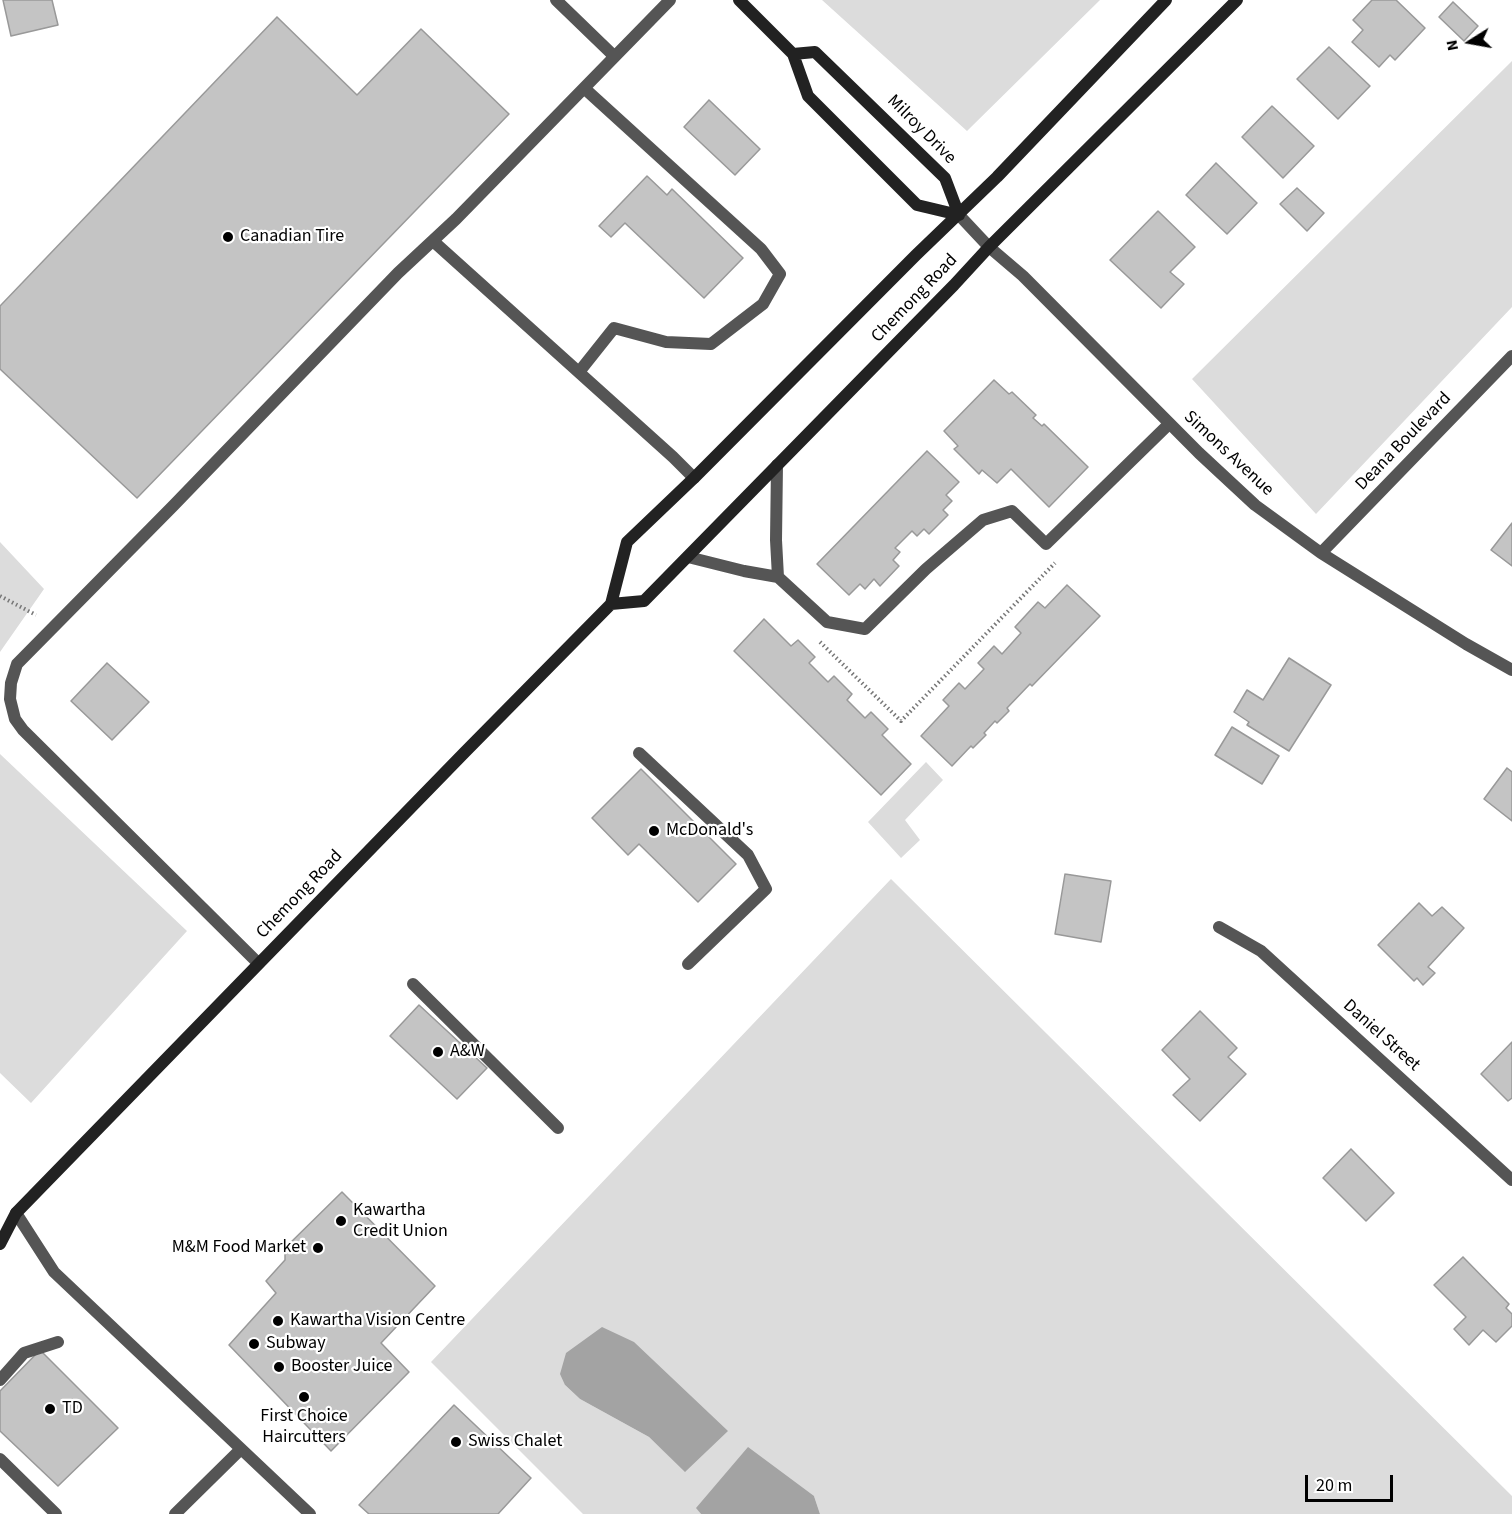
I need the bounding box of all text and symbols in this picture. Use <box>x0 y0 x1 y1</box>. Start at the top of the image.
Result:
north arrow <box>1440 12 1500 72</box>
text: N <box>1441 38 1464 53</box>
street label: Milroy Drive <box>882 91 960 169</box>
place label: Canadian Tire <box>240 226 344 248</box>
marker: Canadian Tire <box>221 230 235 244</box>
street label: Chemong Road <box>867 250 963 348</box>
street label: Deana Boulevard <box>1352 388 1456 496</box>
street label: Simons Avenue <box>1179 407 1277 501</box>
place label: McDonald's <box>666 820 753 842</box>
marker: McDonald's <box>647 824 661 838</box>
street label: Chemong Road <box>252 846 348 944</box>
street label: Daniel Street <box>1338 996 1424 1076</box>
place label: A&W <box>450 1041 485 1063</box>
marker: A&W <box>431 1045 445 1059</box>
place label: Kawartha Credit Union <box>353 1200 448 1242</box>
marker: Kawartha Credit Union <box>334 1214 348 1228</box>
place label: M&M Food Market <box>172 1237 306 1259</box>
marker: M&M Food Market <box>311 1241 325 1255</box>
place label: Kawartha Vision Centre <box>290 1310 465 1332</box>
marker: Kawartha Vision Centre <box>271 1314 285 1328</box>
place label: Subway <box>266 1333 326 1355</box>
marker: Subway <box>247 1337 261 1351</box>
place label: Booster Juice <box>291 1356 392 1378</box>
marker: Booster Juice <box>272 1360 286 1374</box>
marker: First Choice Haircutters <box>297 1390 311 1404</box>
place label: TD <box>62 1398 83 1420</box>
marker: TD <box>43 1402 57 1416</box>
place label: First Choice Haircutters <box>260 1406 348 1448</box>
place label: Swiss Chalet <box>468 1431 562 1453</box>
marker: Swiss Chalet <box>449 1435 463 1449</box>
scale bar <box>1308 1463 1396 1501</box>
text: 20 m <box>1316 1473 1352 1498</box>

